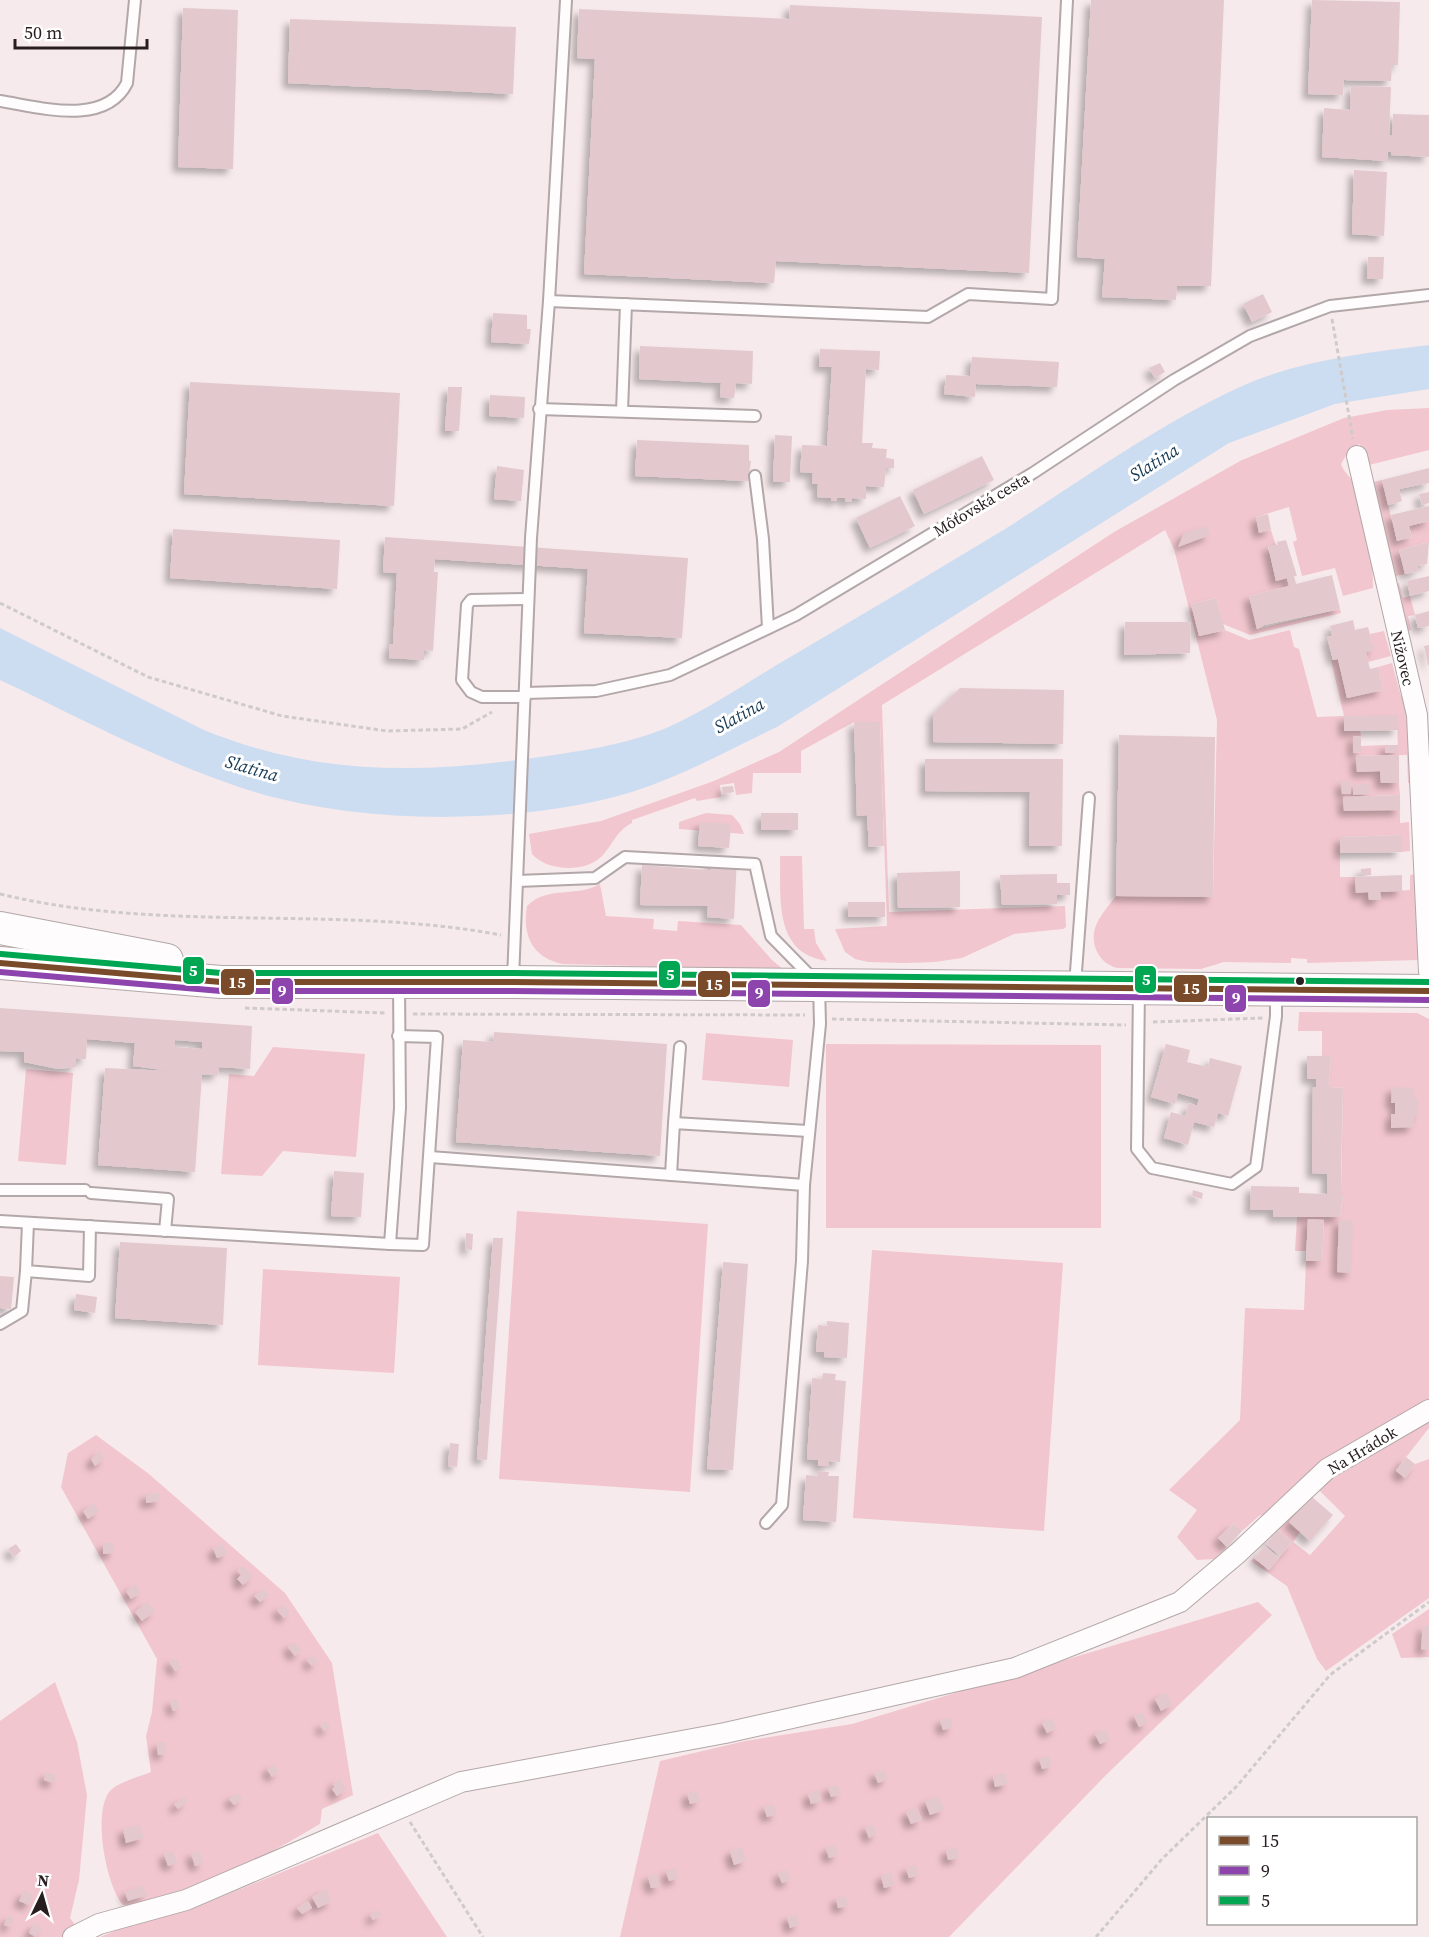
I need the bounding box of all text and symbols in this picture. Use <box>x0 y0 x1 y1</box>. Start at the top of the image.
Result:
scale bar <box>15 12 147 50</box>
text: 50 m <box>24 20 62 45</box>
water label: Slatina <box>1124 437 1184 487</box>
street label: Môťovská cesta <box>929 466 1034 541</box>
street label: Nižovec <box>1386 628 1420 688</box>
water label: Slatina <box>709 691 769 739</box>
water label: Slatina <box>223 749 282 788</box>
line badge: 5 <box>182 956 205 985</box>
text: 5 <box>189 959 198 981</box>
line badge: 5 <box>658 960 681 989</box>
text: 5 <box>666 963 675 985</box>
line badge: 5 <box>1134 965 1157 994</box>
line badge: 15 <box>220 968 255 996</box>
text: 5 <box>1142 968 1151 990</box>
line badge: 15 <box>697 970 731 998</box>
text: 15 <box>228 971 246 993</box>
text: 15 <box>705 973 723 995</box>
line badge: 15 <box>1173 974 1208 1003</box>
unlabelled marker <box>1294 975 1306 987</box>
line badge: 9 <box>271 977 294 1005</box>
text: 15 <box>1182 977 1200 999</box>
line badge: 9 <box>747 979 771 1008</box>
text: 9 <box>278 980 287 1002</box>
text: 9 <box>755 982 764 1004</box>
line badge: 9 <box>1224 984 1247 1013</box>
text: 9 <box>1232 987 1241 1009</box>
street label: Na Hrádok <box>1323 1421 1401 1479</box>
legend <box>1207 1817 1417 1925</box>
text: 15 <box>1261 1828 1279 1853</box>
text: 9 <box>1261 1858 1270 1883</box>
north arrow <box>12 1865 72 1925</box>
text: N <box>37 1869 50 1892</box>
text: 5 <box>1261 1888 1270 1913</box>

